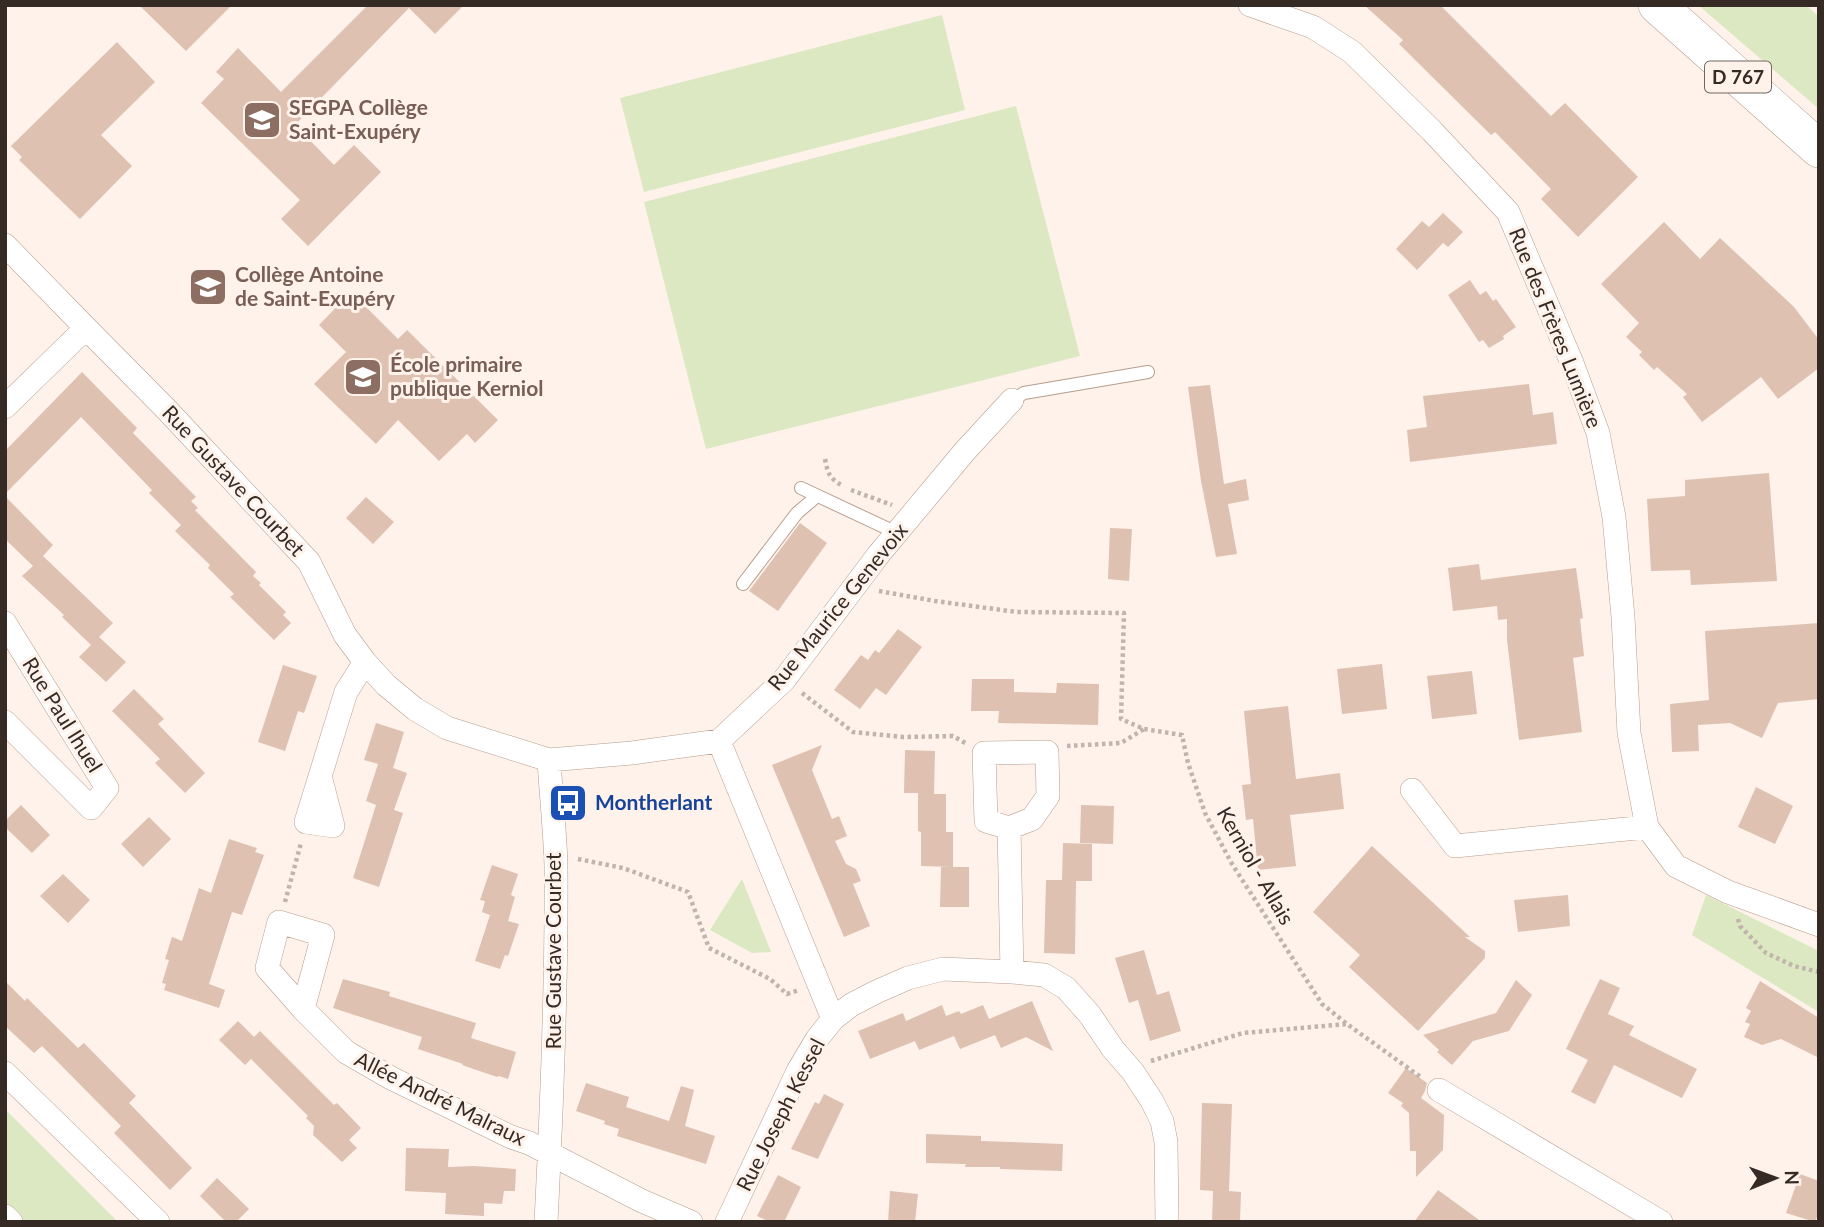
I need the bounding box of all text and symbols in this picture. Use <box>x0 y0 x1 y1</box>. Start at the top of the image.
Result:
road number: D 767 <box>1705 61 1771 92</box>
place label: SEGPA Collège Saint-Exupéry <box>289 94 428 143</box>
school or university icon: SEGPA Collège Saint-Exupéry <box>241 99 283 141</box>
street label: Rue des Frères Lumière <box>1505 224 1608 431</box>
place label: Collège Antoine de Saint-Exupéry <box>235 261 396 310</box>
school or university icon: Collège Antoine de Saint-Exupéry <box>187 266 229 308</box>
place label: École primaire publique Kerniol <box>390 351 543 400</box>
school or university icon: École primaire publique Kerniol <box>342 356 384 398</box>
street label: Rue Gustave Courbet <box>158 399 311 561</box>
street label: Rue Maurice Genevoix <box>762 517 912 695</box>
street label: Rue Paul Ihuel <box>18 652 109 776</box>
bus stop icon: Montherlant <box>547 782 589 824</box>
place label: Montherlant <box>595 789 713 814</box>
street label: Kerniol - Allais <box>1212 802 1300 929</box>
street label: Rue Gustave Courbet <box>540 852 565 1050</box>
street label: Rue Joseph Kessel <box>730 1034 829 1195</box>
street label: Allée André Malraux <box>351 1045 531 1150</box>
north arrow <box>1740 1143 1810 1213</box>
text: N <box>1781 1170 1804 1185</box>

